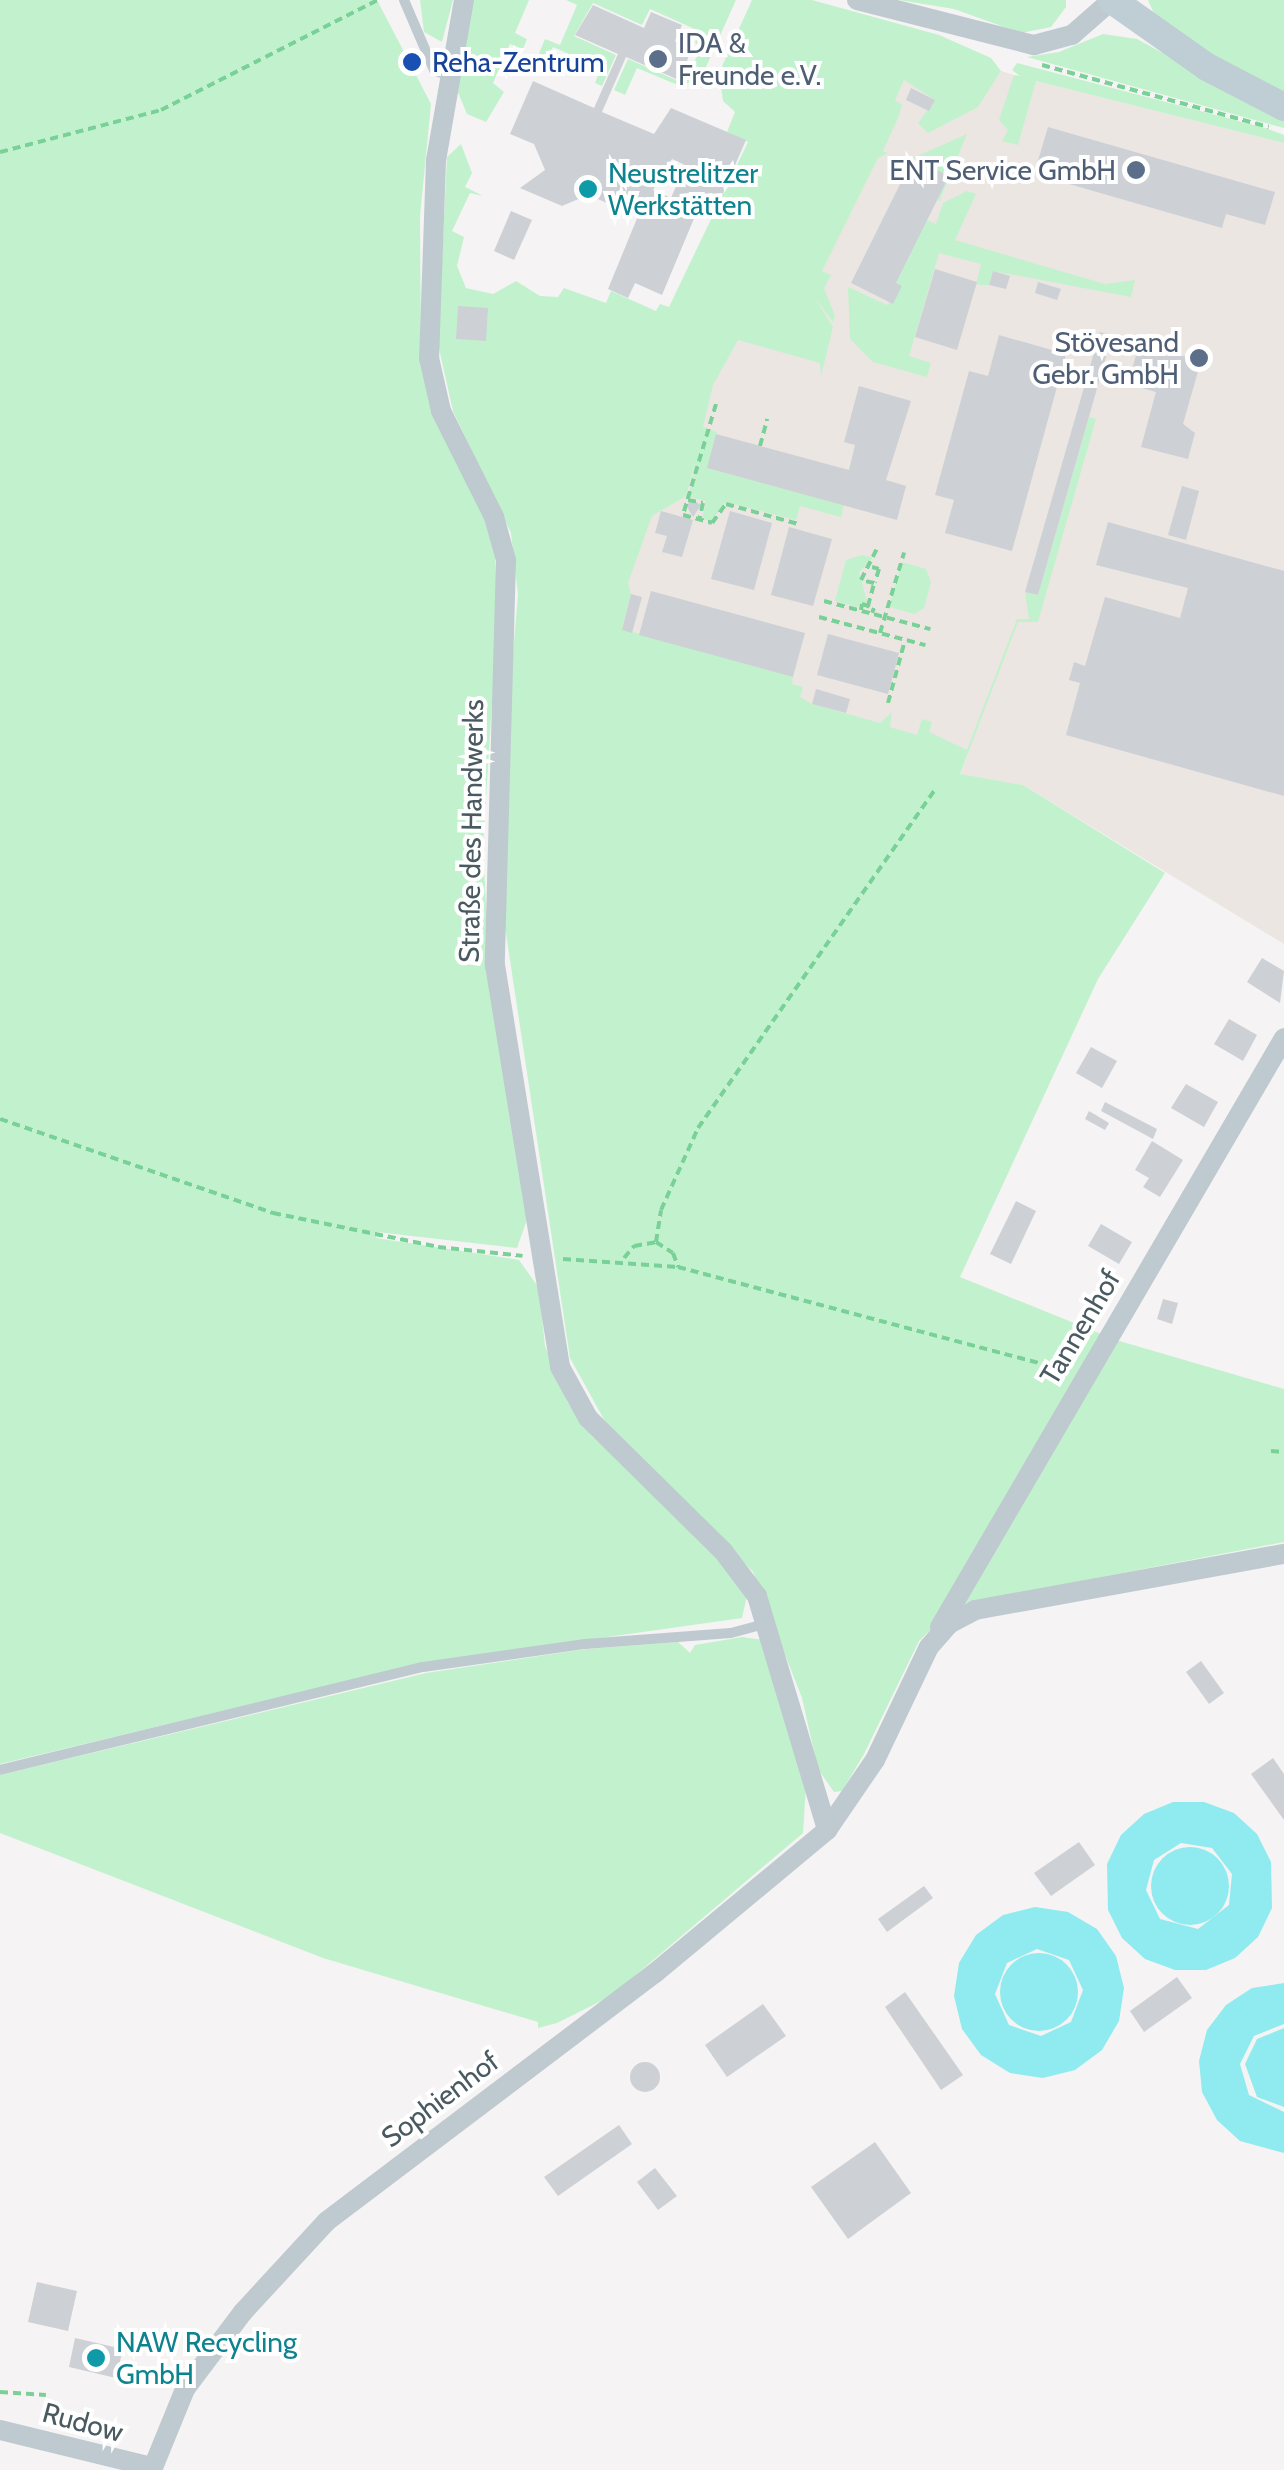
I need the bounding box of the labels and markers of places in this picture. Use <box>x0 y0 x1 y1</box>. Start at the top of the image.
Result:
place label: IDA & Freunde e.V. <box>678 26 821 92</box>
place label: Reha-Zentrum <box>432 45 604 79</box>
marker: IDA & Freunde e.V. <box>647 48 669 70</box>
marker: Reha-Zentrum <box>401 51 423 73</box>
place label: ENT Service GmbH <box>889 153 1116 187</box>
place label: Neustrelitzer Werkstätten <box>608 156 758 222</box>
marker: ENT Service GmbH <box>1125 159 1147 181</box>
marker: Neustrelitzer Werkstätten <box>577 178 599 200</box>
place label: Stövesand Gebr. GmbH <box>1032 325 1179 391</box>
marker: Stövesand Gebr. GmbH <box>1188 347 1210 369</box>
place label: NAW Recycling GmbH <box>116 2325 297 2391</box>
marker: NAW Recycling GmbH <box>85 2347 107 2369</box>

